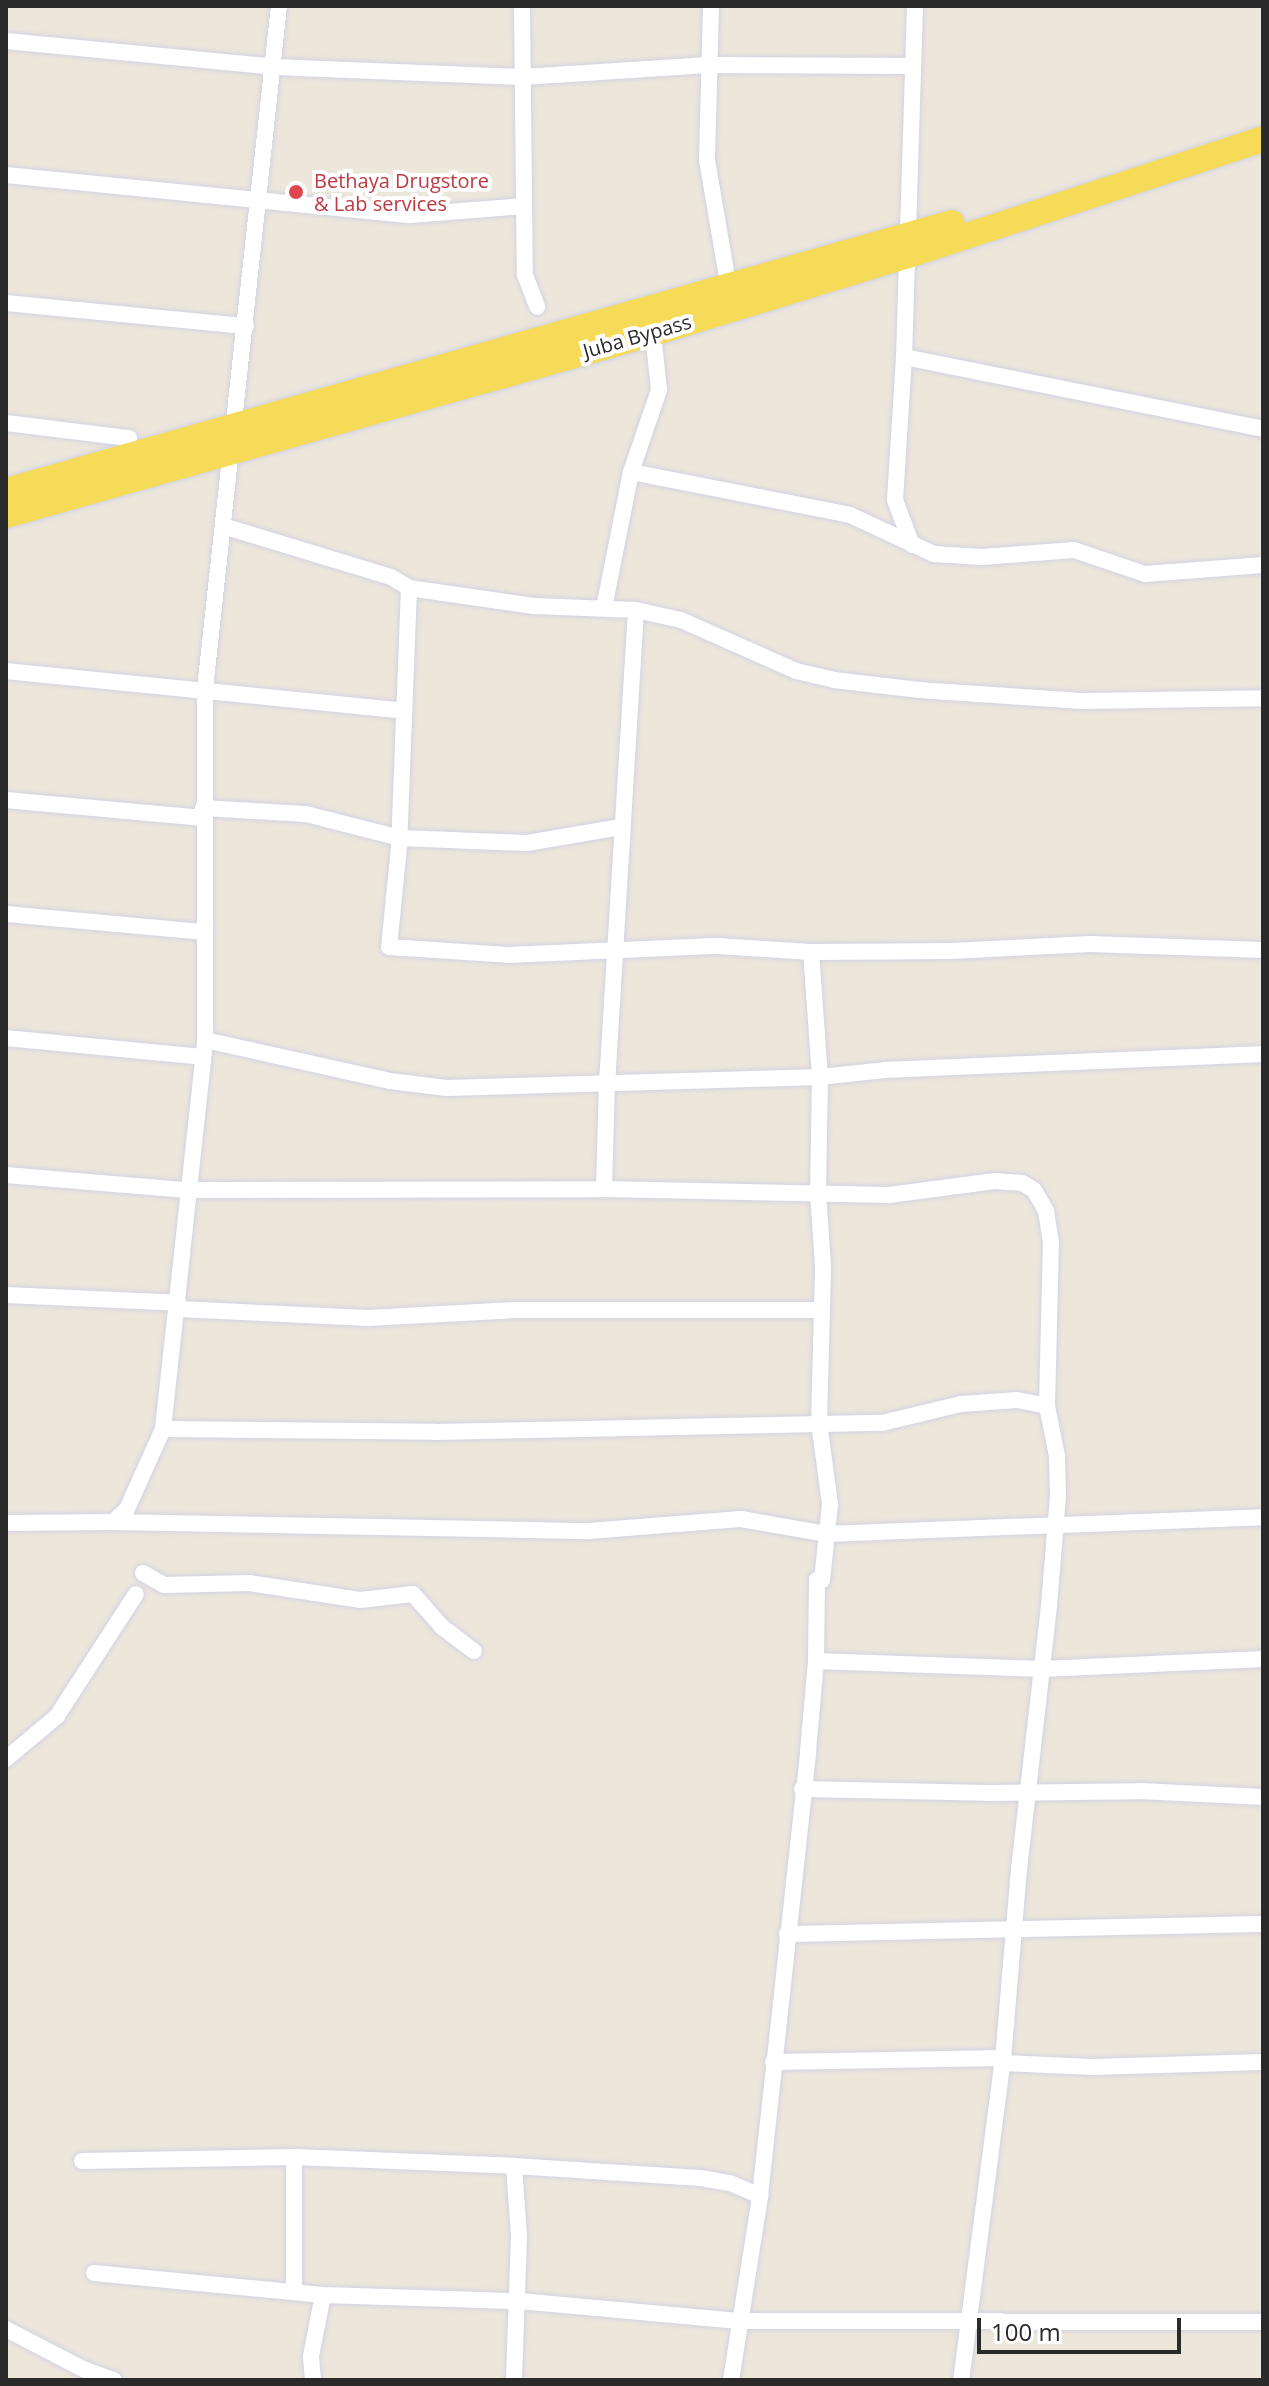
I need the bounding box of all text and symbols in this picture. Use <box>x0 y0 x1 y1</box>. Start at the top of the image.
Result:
place label: Bethaya Drugstore & Lab services <box>314 168 489 215</box>
marker: Bethaya Drugstore & Lab services <box>285 181 307 203</box>
street label: Juba Bypass <box>580 309 694 363</box>
scale bar <box>981 2302 1185 2352</box>
text: 100 m <box>991 2315 1061 2348</box>

